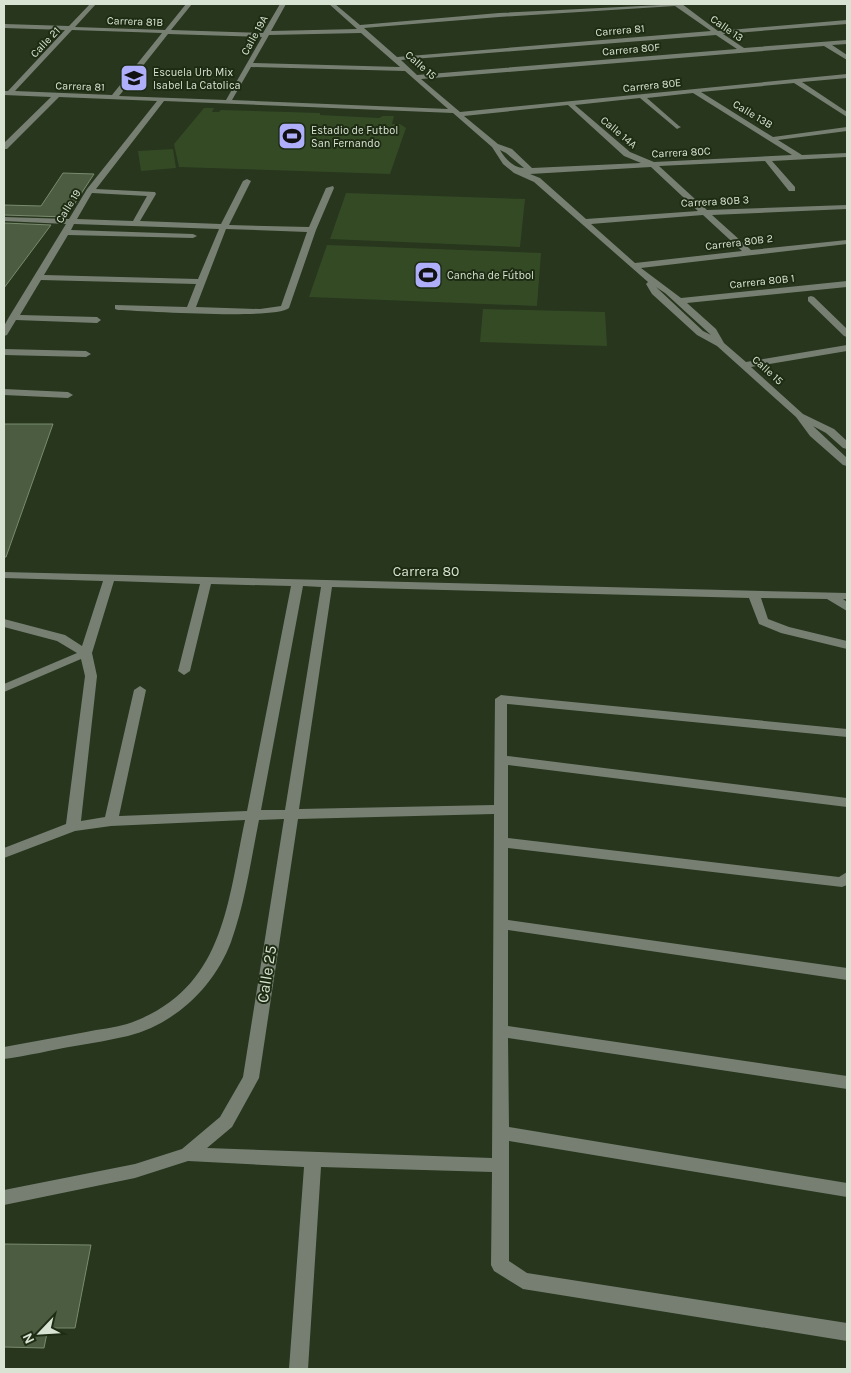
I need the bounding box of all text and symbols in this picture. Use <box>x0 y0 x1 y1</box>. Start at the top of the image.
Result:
street label: Calle 19A <box>238 12 271 57</box>
street label: Calle 13 <box>708 12 746 44</box>
street label: Carrera 81B <box>107 14 163 29</box>
street label: Carrera 81 <box>595 22 645 39</box>
street label: Calle 21 <box>28 24 63 60</box>
street label: Carrera 80F <box>602 40 661 59</box>
street label: Calle 15 <box>402 48 439 82</box>
school or university icon: Escuela Urb Mix Isabel La Catolica <box>119 63 149 93</box>
place label: Escuela Urb Mix Isabel La Catolica <box>153 66 241 92</box>
street label: Carrera 80E <box>622 76 682 95</box>
street label: Carrera 81 <box>55 79 105 94</box>
street label: Calle 13B <box>730 97 775 131</box>
street label: Calle 14A <box>598 113 640 152</box>
sports icon: Estadio de Futbol San Fernando <box>277 121 307 151</box>
place label: Estadio de Futbol San Fernando <box>311 124 398 150</box>
street label: Carrera 80C <box>651 144 711 161</box>
street label: Calle 19 <box>53 187 84 226</box>
street label: Carrera 80B 3 <box>681 193 749 210</box>
street label: Carrera 80B 2 <box>704 232 774 253</box>
sports icon: Cancha de Fútbol <box>413 260 443 290</box>
place label: Cancha de Fútbol <box>447 269 534 282</box>
street label: Carrera 80B 1 <box>729 272 795 291</box>
street label: Calle 15 <box>750 353 786 388</box>
street label: Carrera 80 <box>393 563 459 580</box>
street label: Calle 25 <box>253 944 280 1004</box>
north arrow <box>15 1308 65 1358</box>
text: N <box>19 1330 38 1346</box>

